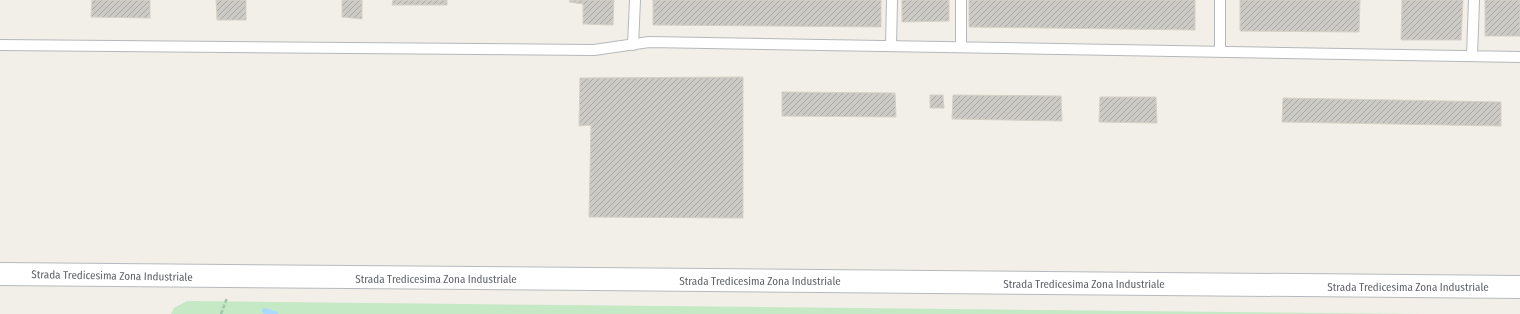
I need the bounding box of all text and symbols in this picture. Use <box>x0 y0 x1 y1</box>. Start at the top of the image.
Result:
street label: Strada Tredicesima Zona Industriale <box>31 268 193 284</box>
street label: Strada Tredicesima Zona Industriale <box>355 273 517 286</box>
street label: Strada Tredicesima Zona Industriale <box>679 275 841 288</box>
street label: Strada Tredicesima Zona Industriale <box>1003 278 1165 291</box>
street label: Strada Tredicesima Zona Industriale <box>1327 281 1489 294</box>

